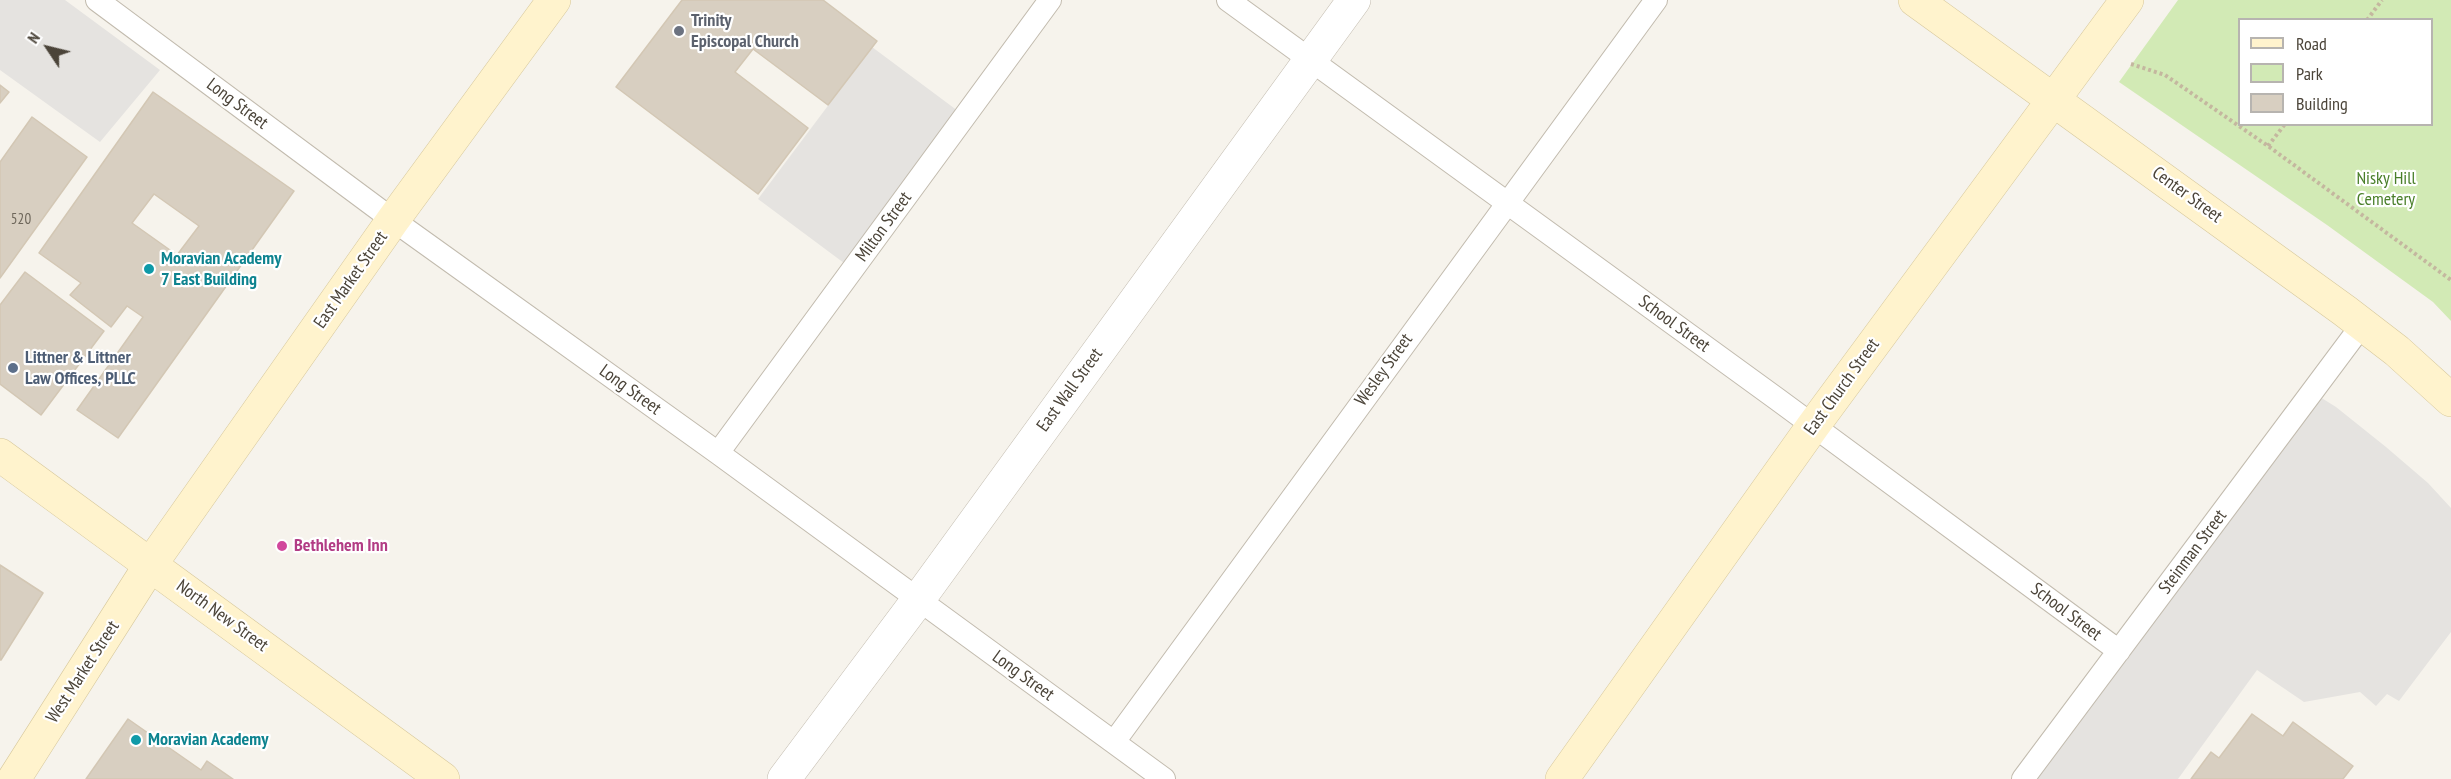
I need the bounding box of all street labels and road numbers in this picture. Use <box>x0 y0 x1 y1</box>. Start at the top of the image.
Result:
street label: Long Street <box>202 74 272 134</box>
street label: Center Street <box>2148 162 2226 228</box>
street label: Milton Street <box>851 188 917 266</box>
street label: East Market Street <box>310 227 392 333</box>
street label: School Street <box>1634 291 1714 357</box>
street label: Wesley Street <box>1351 330 1417 410</box>
street label: East Church Street <box>1800 335 1884 439</box>
street label: East Wall Street <box>1032 344 1108 436</box>
street label: Long Street <box>595 360 665 420</box>
street label: Steinman Street <box>2154 506 2232 598</box>
street label: North New Street <box>172 575 272 657</box>
street label: School Street <box>2026 578 2106 646</box>
street label: West Market Street <box>42 617 124 727</box>
street label: Long Street <box>988 646 1058 706</box>

